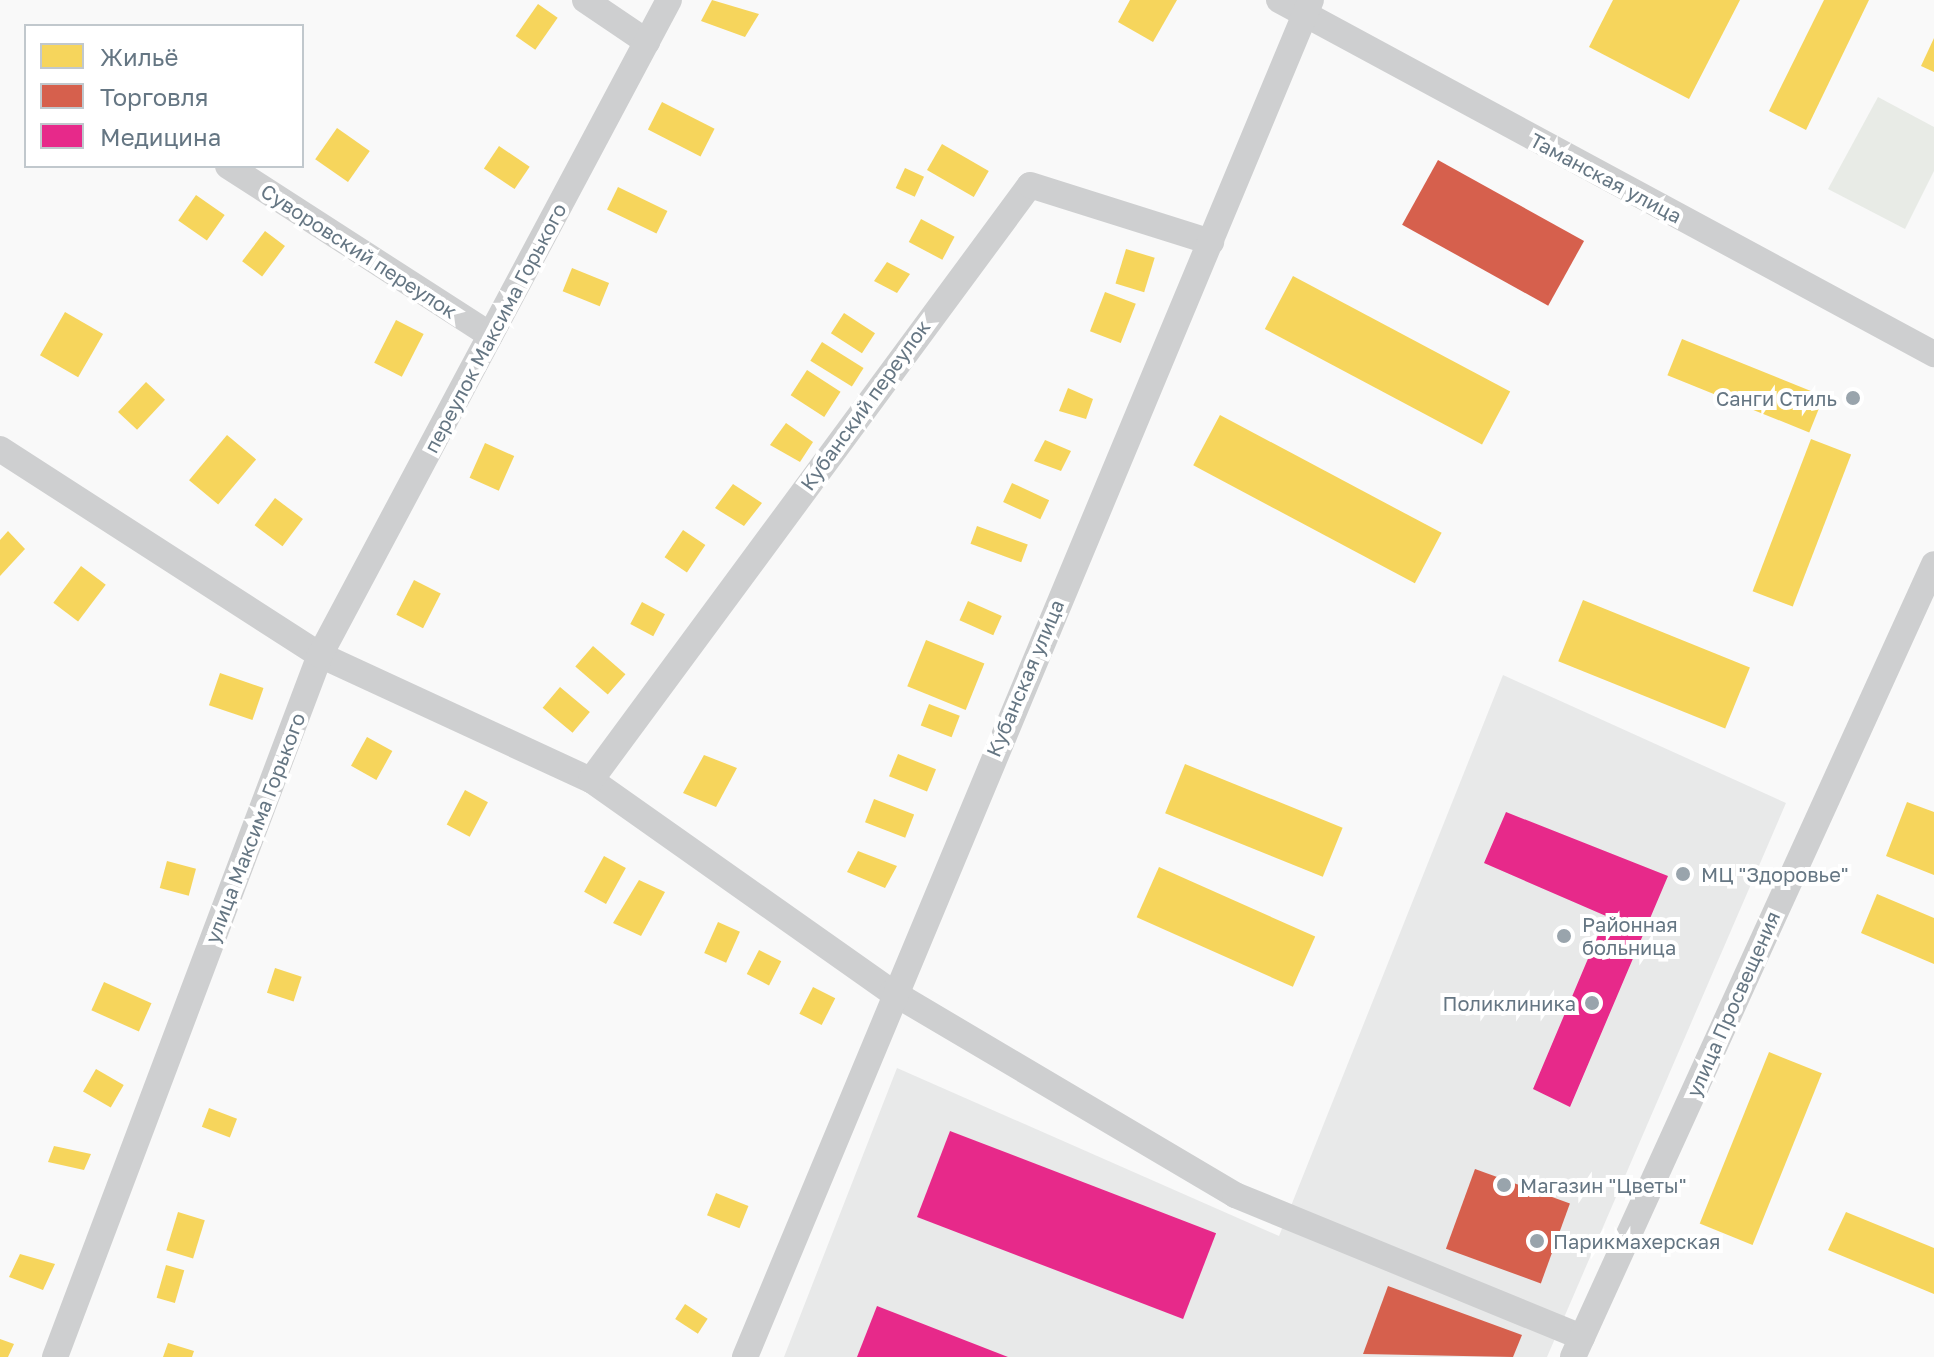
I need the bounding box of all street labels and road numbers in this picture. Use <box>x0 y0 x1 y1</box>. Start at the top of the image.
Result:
street label: Таманская улица <box>1526 128 1686 228</box>
street label: Суворовский переулок <box>257 179 461 323</box>
street label: переулок Максима Горького <box>419 199 571 457</box>
street label: Кубанский переулок <box>795 315 935 495</box>
street label: Кубанская улица <box>981 596 1069 760</box>
street label: улица Максима Горького <box>200 709 310 947</box>
street label: улица Просвещения <box>1681 907 1785 1101</box>

